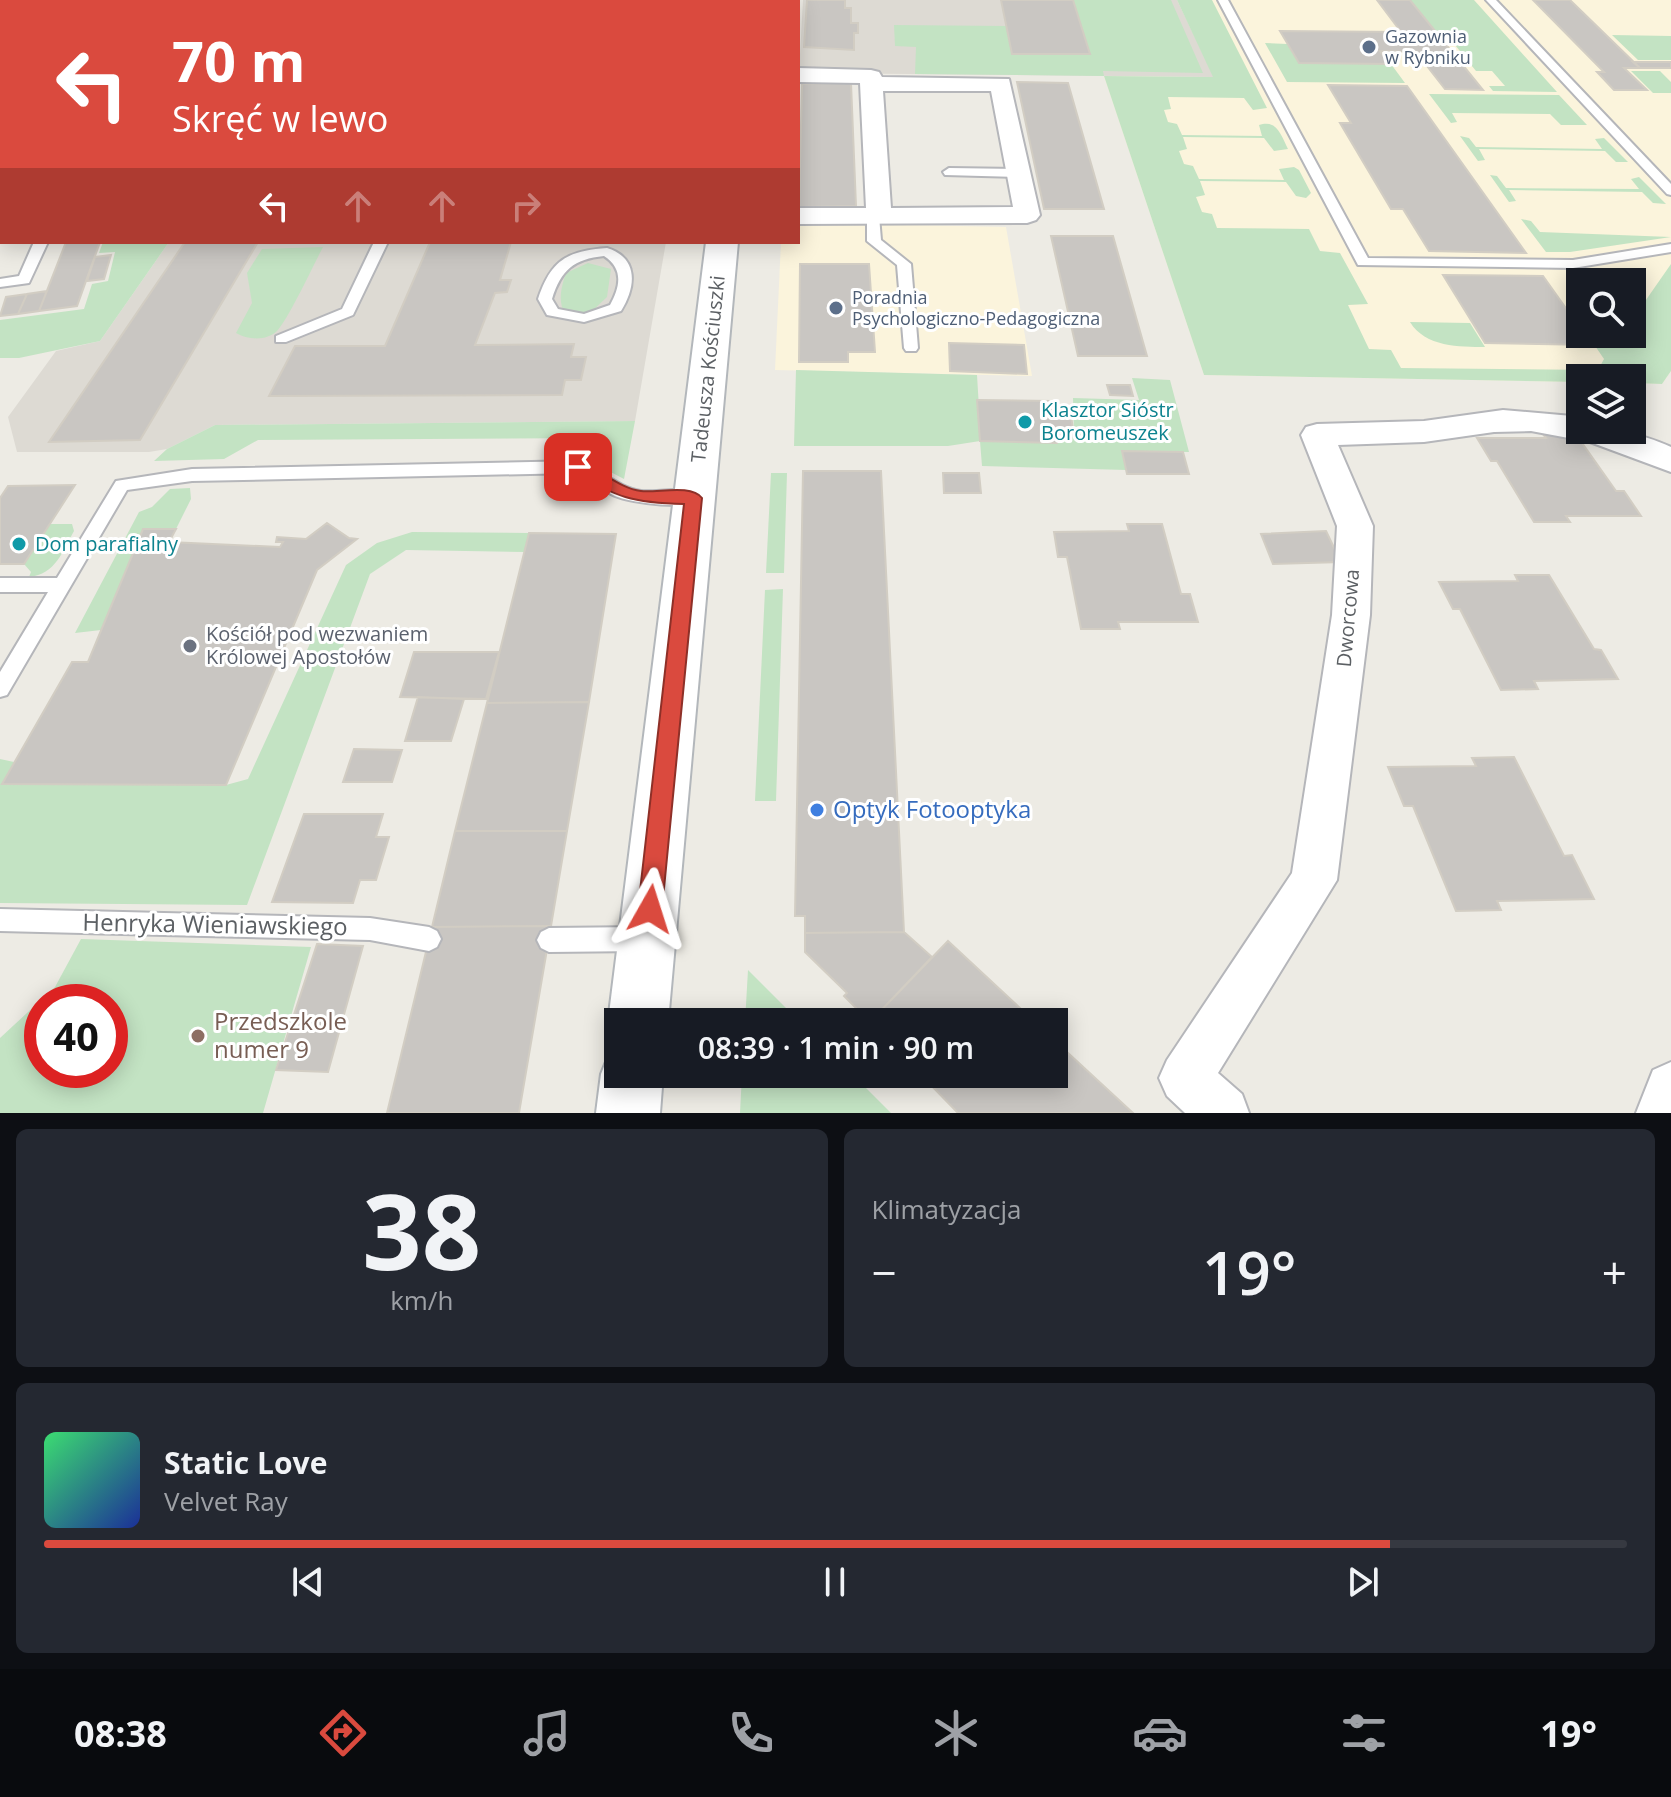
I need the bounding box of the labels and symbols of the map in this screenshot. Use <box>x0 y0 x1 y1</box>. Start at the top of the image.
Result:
place label: Gazownia w Rybniku <box>1385 24 1471 69</box>
marker: Gazownia w Rybniku <box>1360 38 1378 56</box>
street label: Tadeusza Kościuszki <box>684 274 731 464</box>
place label: Poradnia Psychologiczno-Pedagogiczna <box>852 285 1100 330</box>
marker: Poradnia Psychologiczno-Pedagogiczna <box>827 299 845 317</box>
place label: Klasztor Sióstr Boromeuszek <box>1041 396 1174 446</box>
marker: Klasztor Sióstr Boromeuszek <box>1016 413 1034 431</box>
pin <box>544 433 612 501</box>
place label: Dom parafialny <box>35 530 179 557</box>
marker: Dom parafialny <box>10 535 28 553</box>
street label: Dworcowa <box>1330 568 1365 668</box>
place label: Kościół pod wezwaniem Królowej Apostołów <box>206 620 428 670</box>
marker: Kościół pod wezwaniem Królowej Apostołów <box>181 637 199 655</box>
place label: Optyk Fotooptyka <box>833 792 1031 825</box>
marker: Optyk Fotooptyka <box>808 801 826 819</box>
position arrow <box>608 867 692 951</box>
street label: Henryka Wieniawskiego <box>82 905 348 942</box>
speed limit sign: 40 <box>24 984 128 1088</box>
place label: Przedszkole numer 9 <box>214 1004 347 1065</box>
marker: Przedszkole numer 9 <box>189 1027 207 1045</box>

